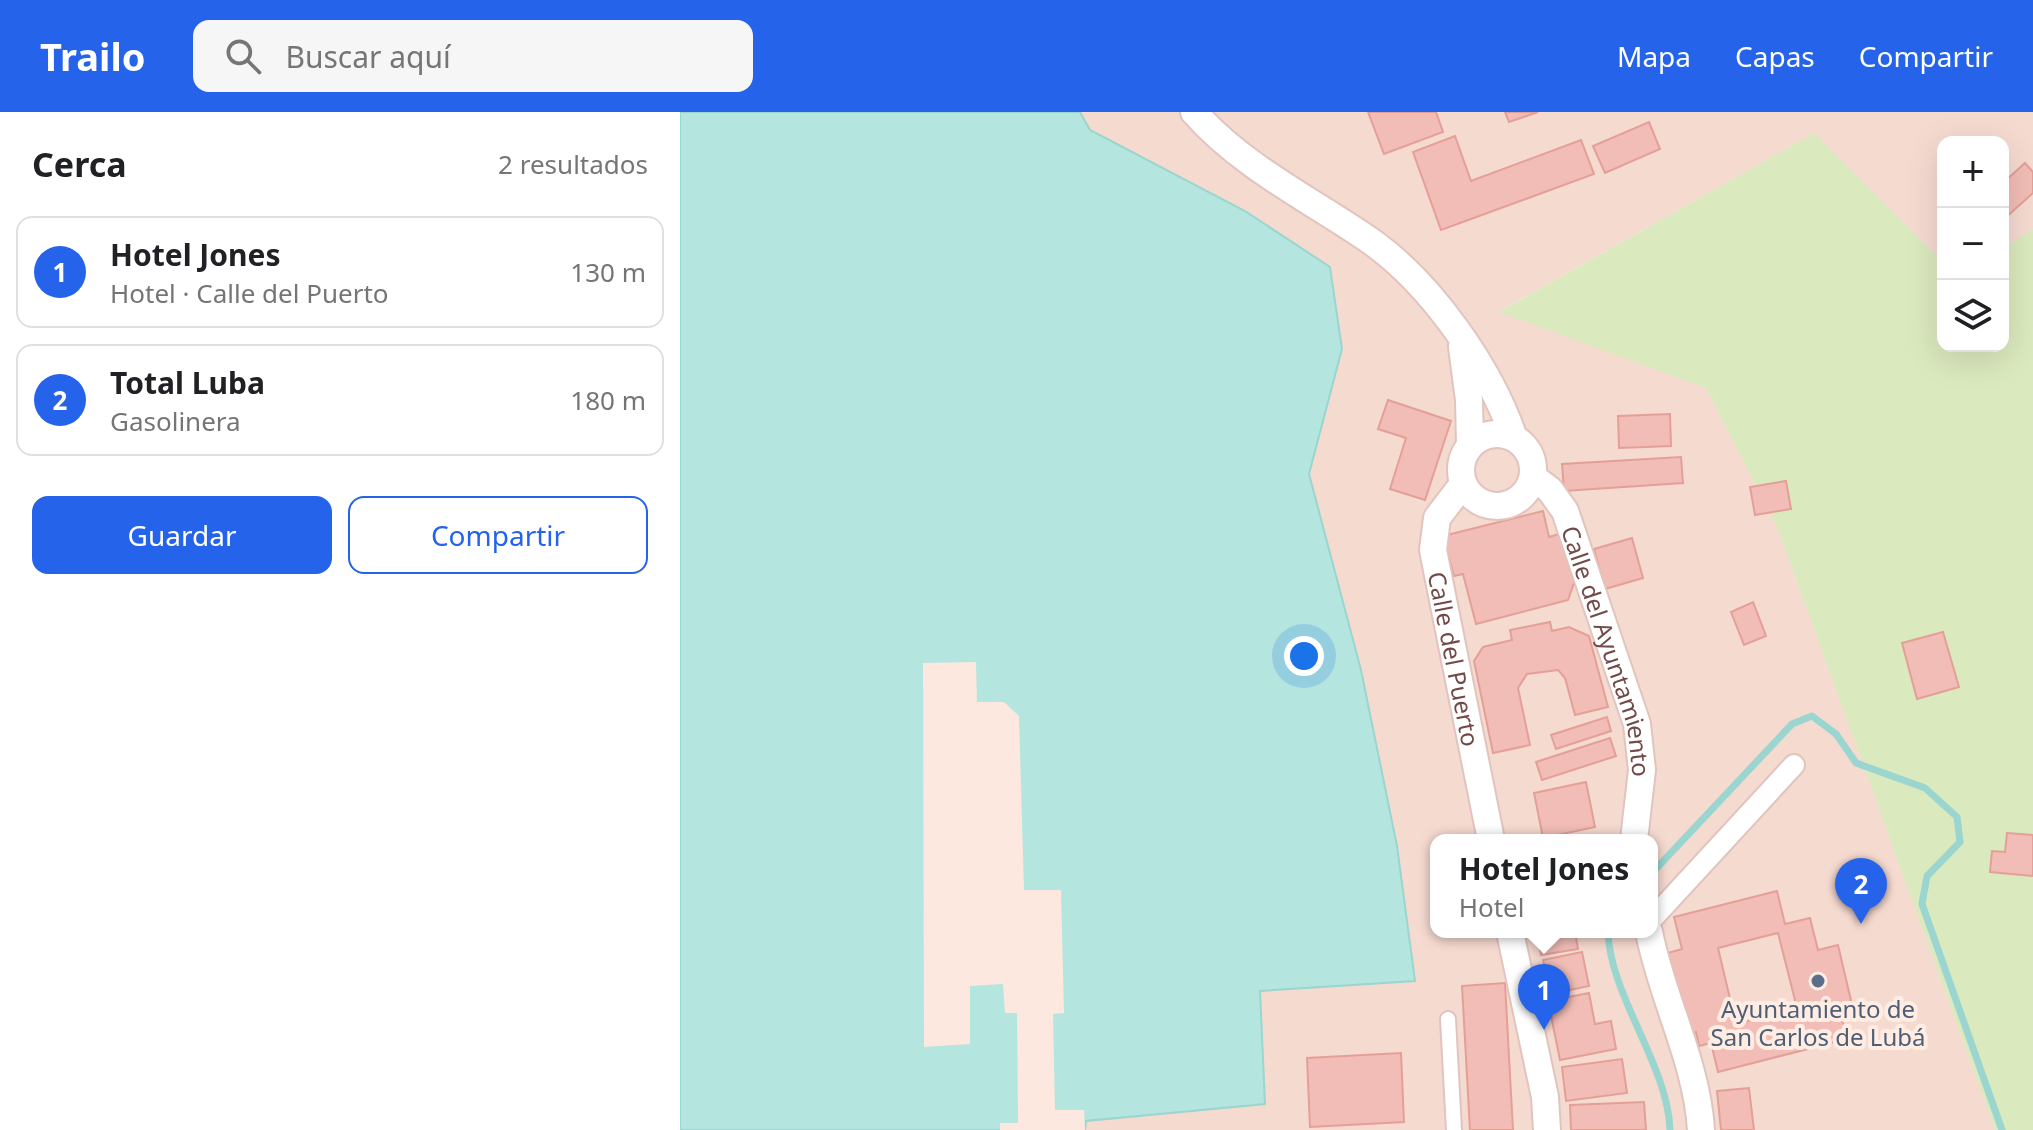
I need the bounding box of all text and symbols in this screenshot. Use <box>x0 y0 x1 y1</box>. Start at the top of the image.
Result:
search box <box>193 20 753 92</box>
text: Trailo <box>40 30 145 82</box>
icon: search <box>221 34 265 78</box>
text: Buscar aquí <box>285 36 451 77</box>
text: Mapa <box>1617 37 1691 75</box>
text: Capas <box>1735 37 1815 75</box>
text: Compartir <box>1859 37 1993 75</box>
map controls <box>1937 136 2009 352</box>
button: + <box>1937 136 2009 208</box>
text: Cerca <box>32 141 127 187</box>
text: 2 resultados <box>498 146 648 182</box>
button: − <box>1937 208 2009 280</box>
text: Hotel Jones <box>110 234 281 275</box>
text: 1 <box>53 254 67 290</box>
text: 130 m <box>570 254 646 290</box>
text: Hotel · Calle del Puerto <box>110 275 389 311</box>
button: layers <box>1937 280 2009 352</box>
text: Total Luba <box>110 362 265 403</box>
text: 2 <box>53 382 67 418</box>
text: 180 m <box>570 382 646 418</box>
text: Gasolinera <box>110 403 241 439</box>
button: Guardar <box>32 496 332 574</box>
button: Compartir <box>348 496 648 574</box>
street label: Calle del Ayuntamiento <box>1555 521 1659 778</box>
street label: Calle del Puerto <box>1421 568 1488 749</box>
your location <box>1284 636 1324 676</box>
popup <box>1430 834 1658 938</box>
text: Hotel Jones <box>1459 848 1629 889</box>
pin: 2 <box>1835 858 1887 924</box>
text: Hotel <box>1459 889 1525 925</box>
pin: 1 <box>1518 964 1570 1030</box>
marker: Ayuntamiento de San Carlos de Lubá <box>1809 972 1827 990</box>
place label: Ayuntamiento de San Carlos de Lubá <box>1711 992 1925 1053</box>

